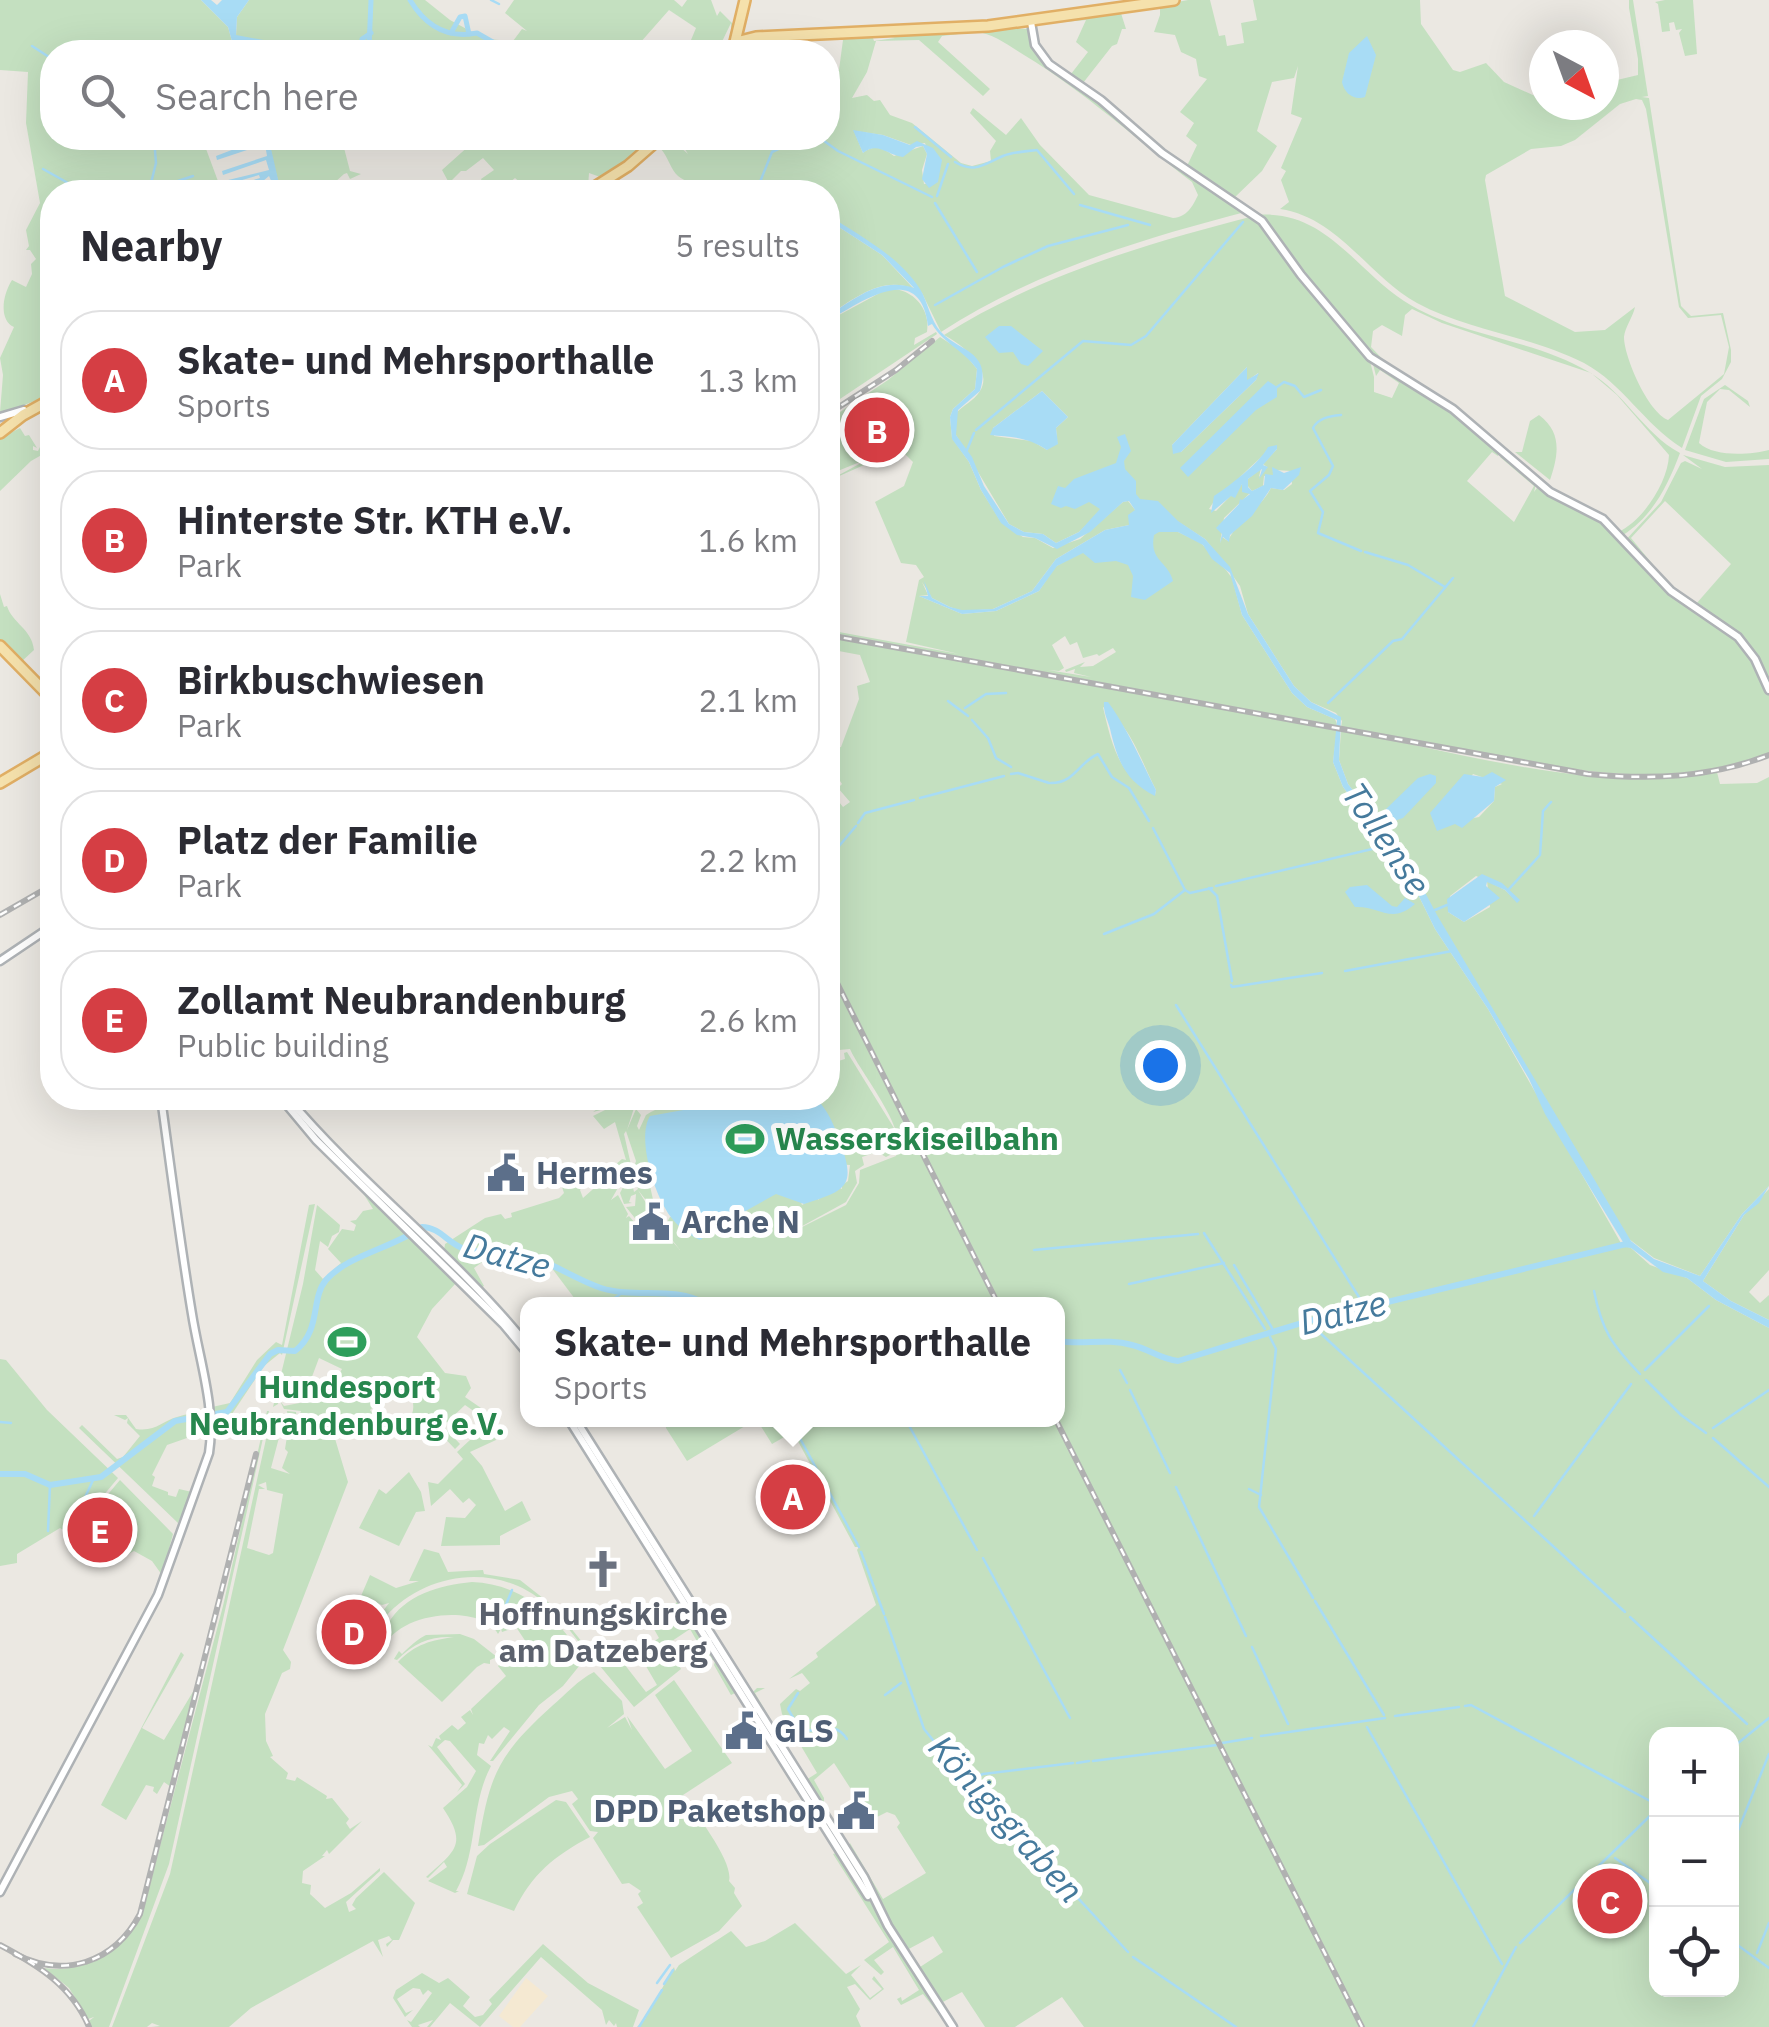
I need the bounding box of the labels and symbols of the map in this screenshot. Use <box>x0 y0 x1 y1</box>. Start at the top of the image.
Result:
north arrow <box>1529 30 1619 120</box>
pin: B <box>844 392 910 468</box>
water label: Tollense <box>1332 773 1441 904</box>
your location <box>1135 1040 1186 1091</box>
place label: Wasserskiseilbahn <box>775 1117 1059 1159</box>
sports icon: Wasserskiseilbahn <box>724 1118 766 1160</box>
place label: Hermes <box>536 1151 653 1193</box>
public building icon: Hermes <box>485 1152 527 1194</box>
place label: Arche N <box>681 1200 800 1242</box>
public building icon: Arche N <box>630 1201 672 1243</box>
water label: Datze <box>459 1221 556 1289</box>
water label: Datze <box>1295 1279 1391 1345</box>
sports icon: Hundesport Neubrandenburg e.V. <box>326 1321 368 1363</box>
place label: Hundesport Neubrandenburg e.V. <box>189 1365 505 1444</box>
pin: A <box>760 1460 826 1534</box>
pin: E <box>68 1492 132 1568</box>
church icon: Hoffnungskirche am Datzeberg <box>582 1548 624 1590</box>
place label: Hoffnungskirche am Datzeberg <box>478 1592 728 1671</box>
pin: D <box>322 1594 386 1670</box>
place label: GLS <box>774 1709 834 1751</box>
public building icon: GLS <box>723 1710 765 1752</box>
water label: Königsgraben <box>919 1725 1094 1912</box>
place label: DPD Paketshop <box>594 1789 826 1831</box>
public building icon: DPD Paketshop <box>835 1790 877 1832</box>
pin: C <box>1578 1864 1642 1938</box>

